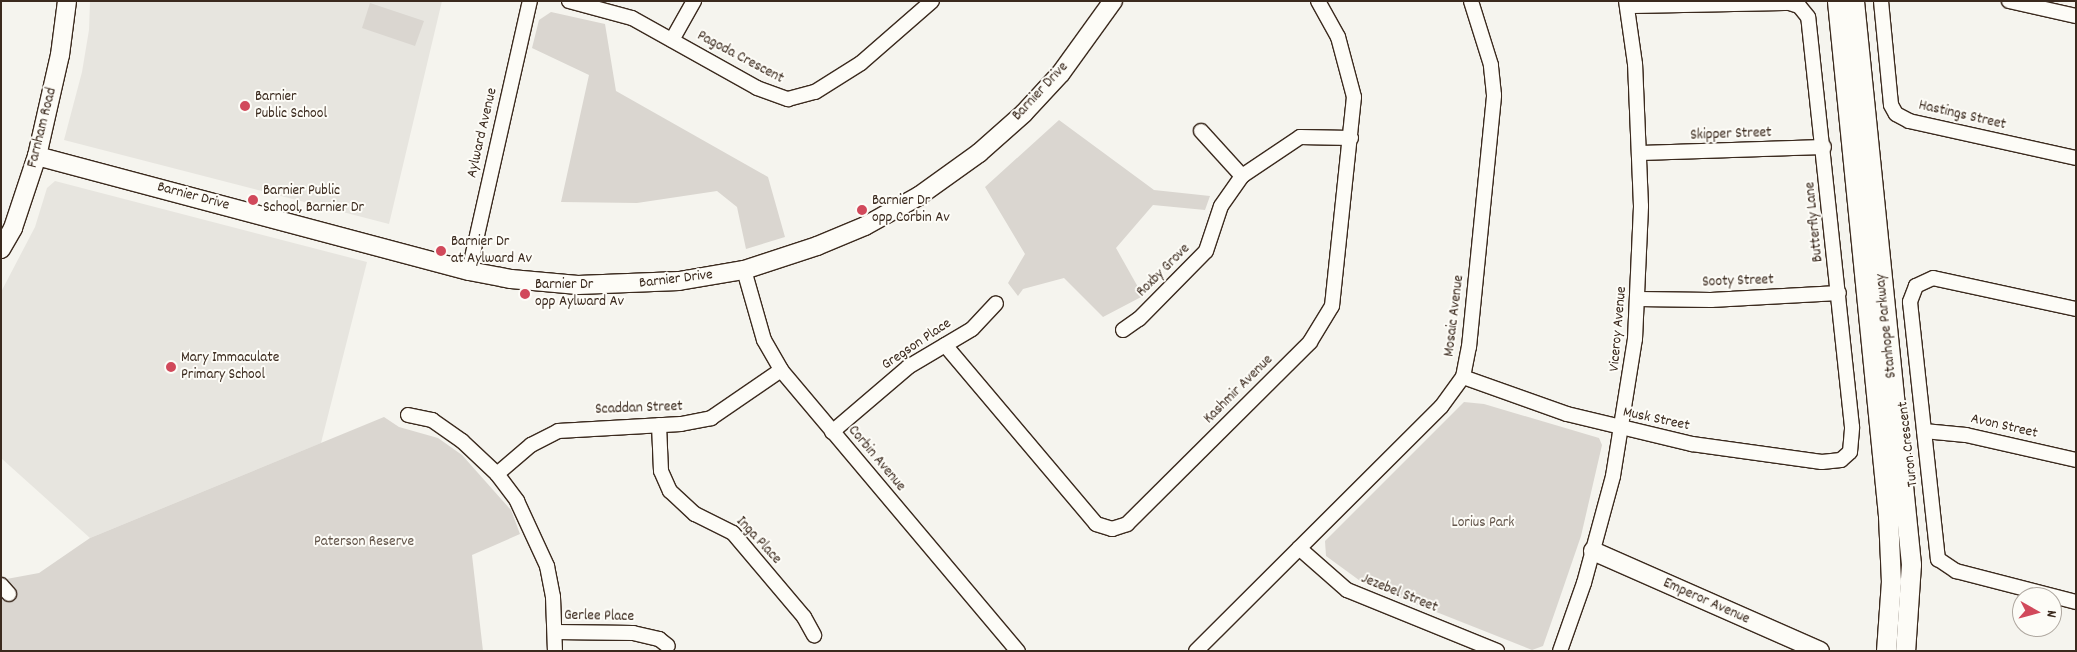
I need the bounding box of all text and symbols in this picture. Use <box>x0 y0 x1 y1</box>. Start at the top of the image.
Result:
street label: Pagoda Crescent <box>694 28 786 88</box>
street label: Barnier Drive <box>1009 59 1073 125</box>
street label: Farnham Road <box>24 86 62 170</box>
street label: Aylward Avenue <box>464 86 502 180</box>
place label: Barnier Public School <box>255 88 327 123</box>
street label: Hastings Street <box>1917 97 2007 135</box>
marker: Barnier Public School <box>239 100 251 112</box>
street label: Skipper Street <box>1690 125 1772 145</box>
street label: Barnier Drive <box>155 179 231 215</box>
street label: Butterfly Lane <box>1802 181 1828 263</box>
place label: Barnier Public School, Barnier Dr <box>263 182 364 217</box>
place label: Barnier Dr opp Corbin Av <box>872 192 950 227</box>
marker: Barnier Public School, Barnier Dr <box>247 194 259 206</box>
marker: Barnier Dr opp Corbin Av <box>856 204 868 216</box>
place label: Barnier Dr at Aylward Av <box>451 233 532 268</box>
street label: Roxby Grove <box>1134 241 1194 301</box>
marker: Barnier Dr at Aylward Av <box>435 245 447 257</box>
street label: Barnier Drive <box>638 267 714 293</box>
street label: Sooty Street <box>1702 272 1774 292</box>
street label: Stanhope Parkway <box>1873 273 1901 379</box>
street label: Mosaic Avenue <box>1441 274 1469 358</box>
place label: Barnier Dr opp Aylward Av <box>535 276 624 311</box>
street label: Viceroy Avenue <box>1606 286 1632 372</box>
marker: Barnier Dr opp Aylward Av <box>519 288 531 300</box>
street label: Gregson Place <box>879 315 955 375</box>
place label: Mary Immaculate Primary School <box>181 349 279 384</box>
street label: Kashmir Avenue <box>1201 352 1277 428</box>
marker: Mary Immaculate Primary School <box>165 361 177 373</box>
street label: Scaddan Street <box>595 398 683 420</box>
street label: Turon Crescent <box>1895 400 1923 488</box>
street label: Musk Street <box>1621 404 1691 436</box>
street label: Avon Street <box>1969 411 2039 443</box>
street label: Corbin Avenue <box>843 422 909 496</box>
street label: Inga Place <box>731 513 785 569</box>
park label: Lorius Park <box>1452 515 1514 533</box>
park label: Paterson Reserve <box>314 534 414 552</box>
street label: Jezebel Street <box>1358 571 1440 617</box>
street label: Emperor Avenue <box>1660 575 1752 629</box>
north arrow <box>2012 587 2062 637</box>
street label: Gerlee Place <box>564 607 634 627</box>
text: N <box>2041 609 2061 618</box>

